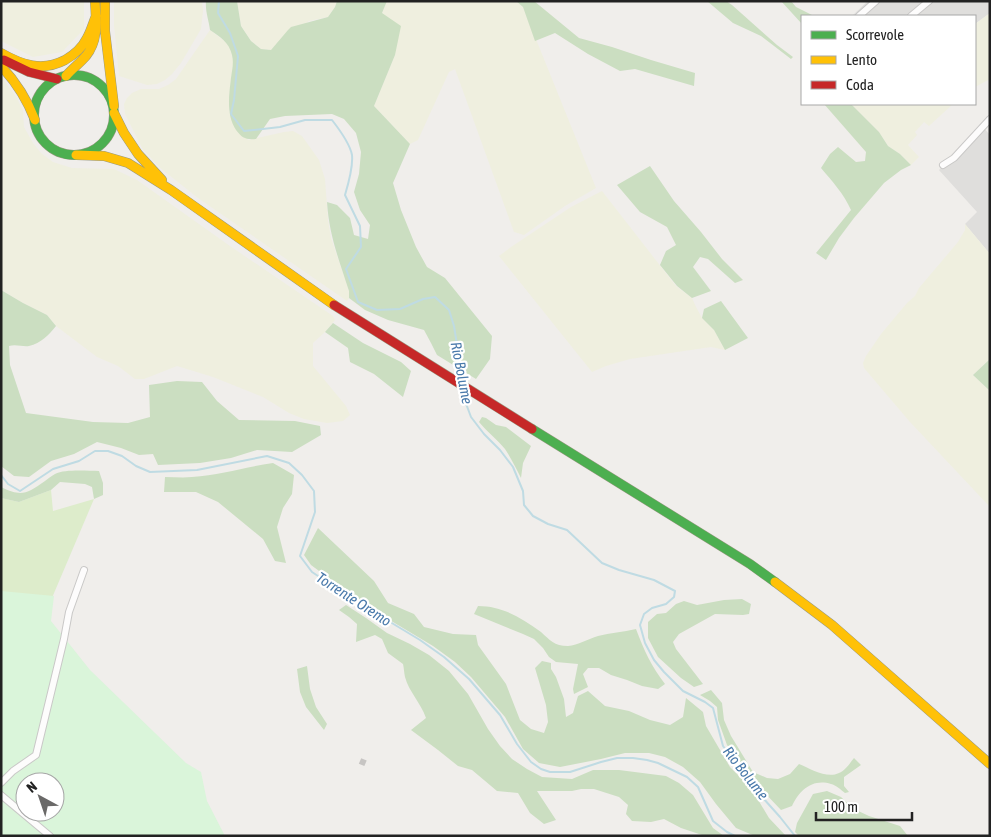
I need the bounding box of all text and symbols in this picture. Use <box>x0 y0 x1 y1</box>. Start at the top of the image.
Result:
legend <box>801 15 976 105</box>
text: Scorrevole <box>846 26 904 43</box>
text: Lento <box>846 51 877 68</box>
text: Coda <box>846 76 874 93</box>
water label: Rio Bolume <box>448 340 476 406</box>
water label: Torrente Oremo <box>313 569 395 629</box>
water label: Rio Bolume <box>720 743 772 803</box>
north arrow <box>15 772 65 822</box>
text: N <box>23 778 40 796</box>
scale bar <box>816 790 912 822</box>
text: 100 m <box>824 798 858 815</box>

